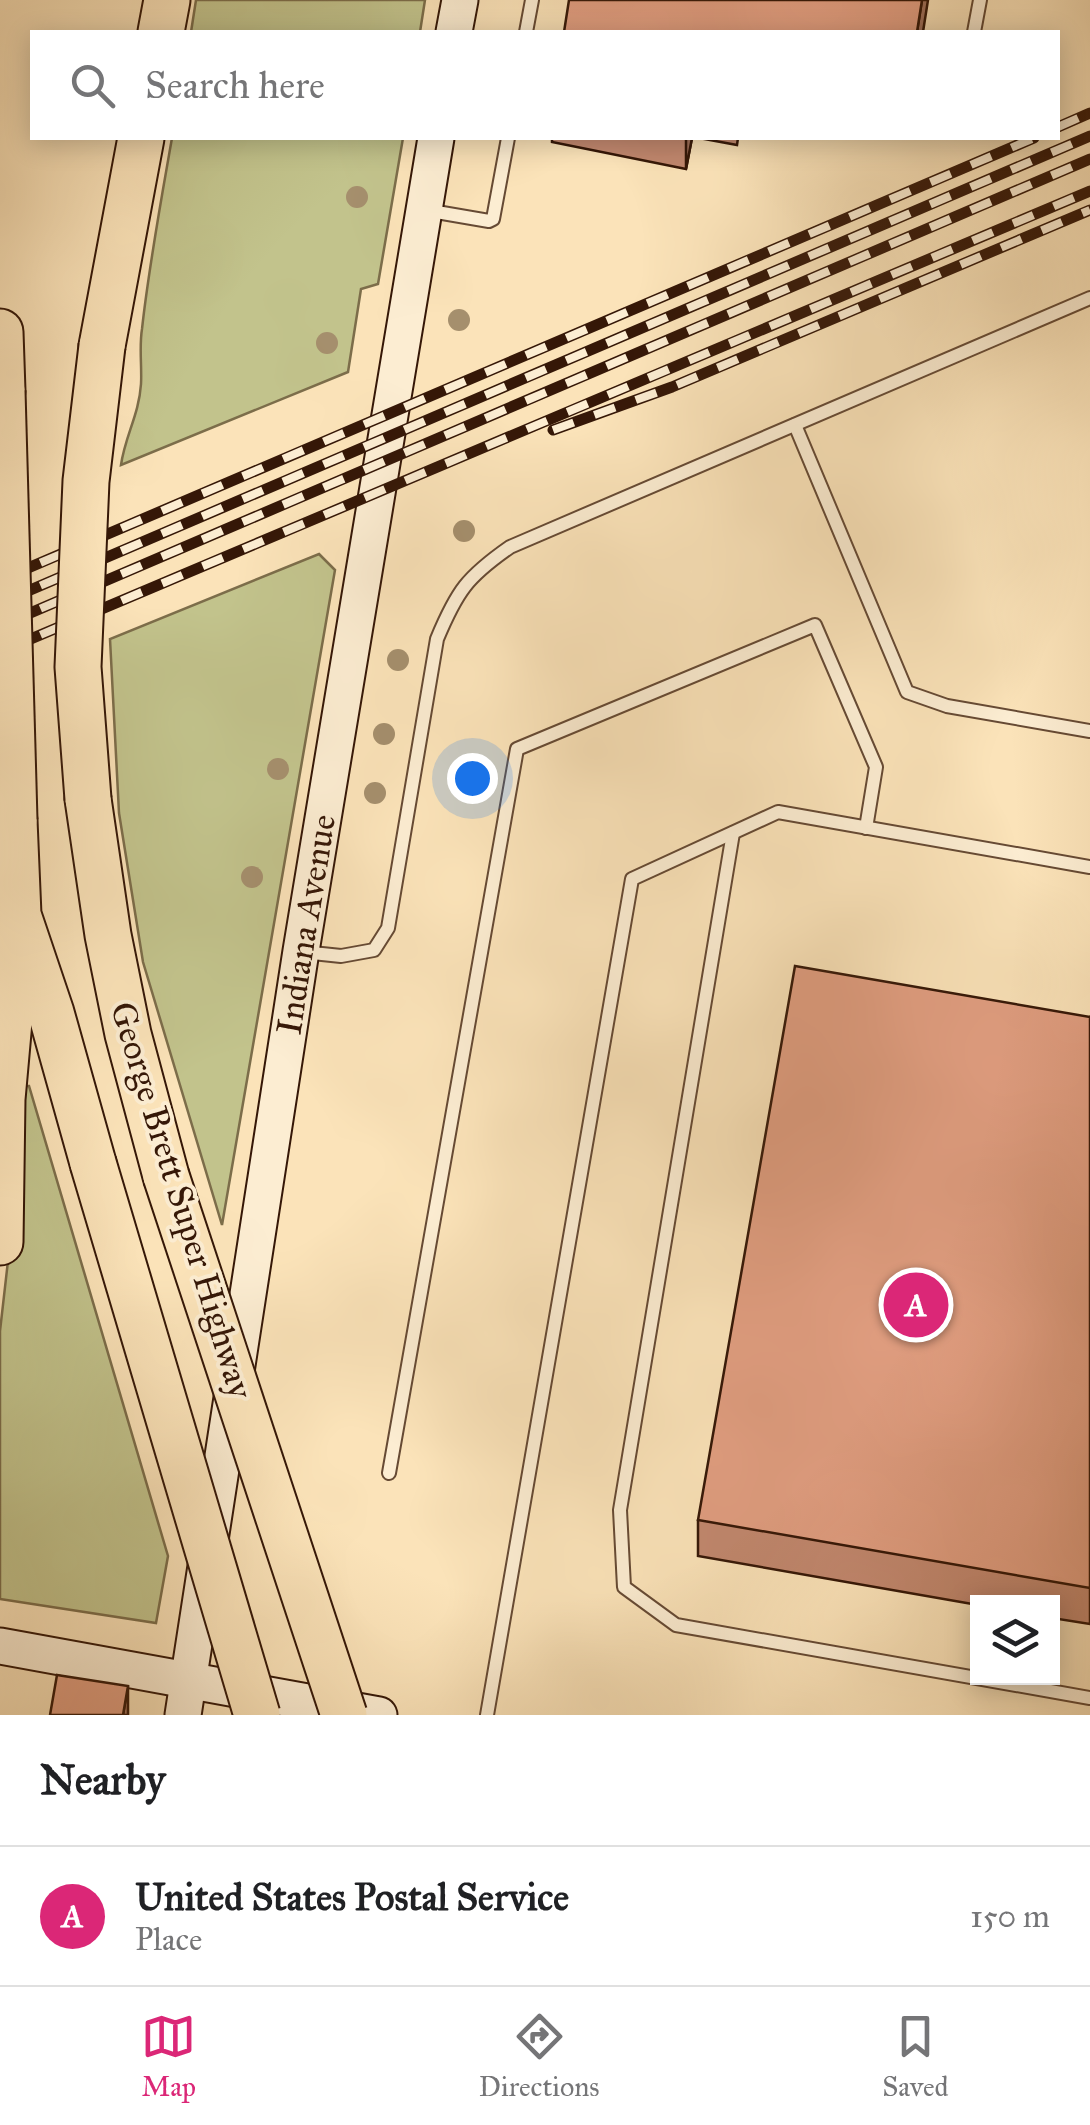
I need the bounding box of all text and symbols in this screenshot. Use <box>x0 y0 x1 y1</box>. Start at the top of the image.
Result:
search box <box>30 30 1060 140</box>
icon: search <box>65 58 120 113</box>
text: Search here <box>145 62 325 108</box>
your location <box>447 753 498 804</box>
street label: Indiana Avenue <box>267 811 345 1038</box>
street label: George Brett Super Highway <box>101 997 263 1404</box>
pin: A <box>884 1268 948 1342</box>
map controls <box>970 1595 1060 1685</box>
button: layers <box>970 1595 1060 1685</box>
text: Nearby <box>40 1754 165 1806</box>
text: United States Postal Service <box>135 1874 569 1920</box>
text: A <box>62 1897 83 1936</box>
text: 150 m <box>970 1897 1050 1936</box>
text: Place <box>135 1920 202 1959</box>
tab: Map <box>141 2009 196 2104</box>
tab: Directions <box>479 2009 600 2104</box>
tab: Saved <box>882 2009 949 2104</box>

